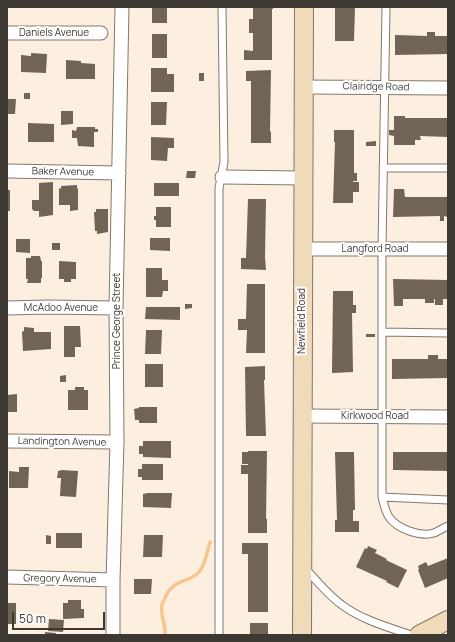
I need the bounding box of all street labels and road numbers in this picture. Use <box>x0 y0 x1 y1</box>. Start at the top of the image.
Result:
street label: Daniels Avenue <box>19 27 89 39</box>
street label: Clairidge Road <box>343 80 409 94</box>
street label: Baker Avenue <box>32 165 94 179</box>
street label: Langford Road <box>342 243 408 255</box>
street label: Prince George Street <box>111 273 123 369</box>
street label: Newfield Road <box>296 288 308 354</box>
street label: McAdoo Avenue <box>24 302 98 314</box>
street label: Kirkwood Road <box>341 410 409 422</box>
street label: Landington Avenue <box>18 435 106 449</box>
street label: Gregory Avenue <box>23 572 97 586</box>

